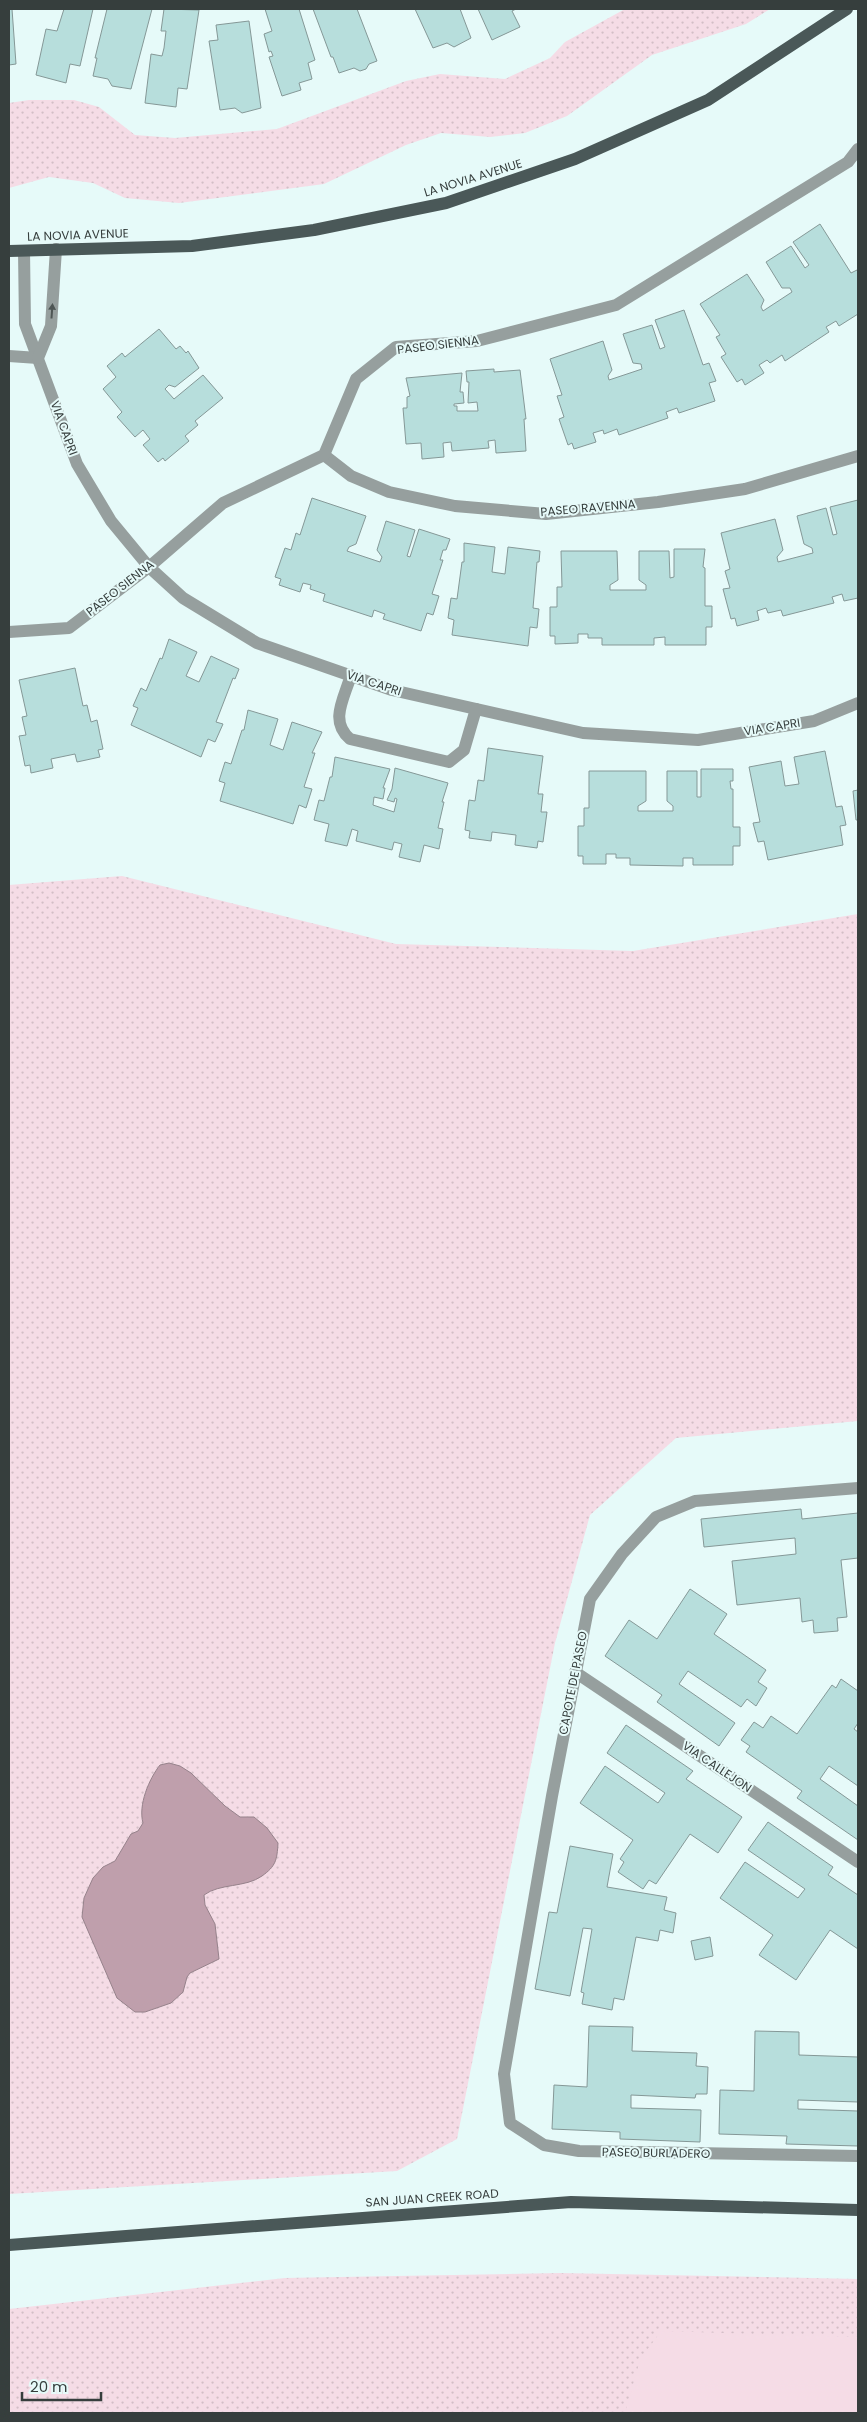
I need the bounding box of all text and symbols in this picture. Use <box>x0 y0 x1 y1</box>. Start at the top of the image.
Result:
street label: LA NOVIA AVENUE <box>422 155 524 201</box>
street label: LA NOVIA AVENUE <box>27 224 129 245</box>
one-way arrow <box>48 303 56 319</box>
street label: PASEO SIENNA <box>396 331 480 358</box>
street label: VIA CAPRI <box>47 398 82 458</box>
street label: PASEO RAVENNA <box>540 495 636 520</box>
street label: PASEO SIENNA <box>82 556 157 620</box>
street label: VIA CAPRI <box>344 666 404 699</box>
street label: VIA CAPRI <box>742 714 801 739</box>
street label: CAPOTE DE PASEO <box>554 1630 591 1736</box>
street label: VIA CALLEJON <box>679 1737 755 1796</box>
street label: PASEO BURLADERO <box>602 2143 710 2162</box>
street label: SAN JUAN CREEK ROAD <box>365 2184 499 2211</box>
scale bar <box>22 2370 101 2402</box>
text: 20 m <box>30 2376 68 2397</box>

